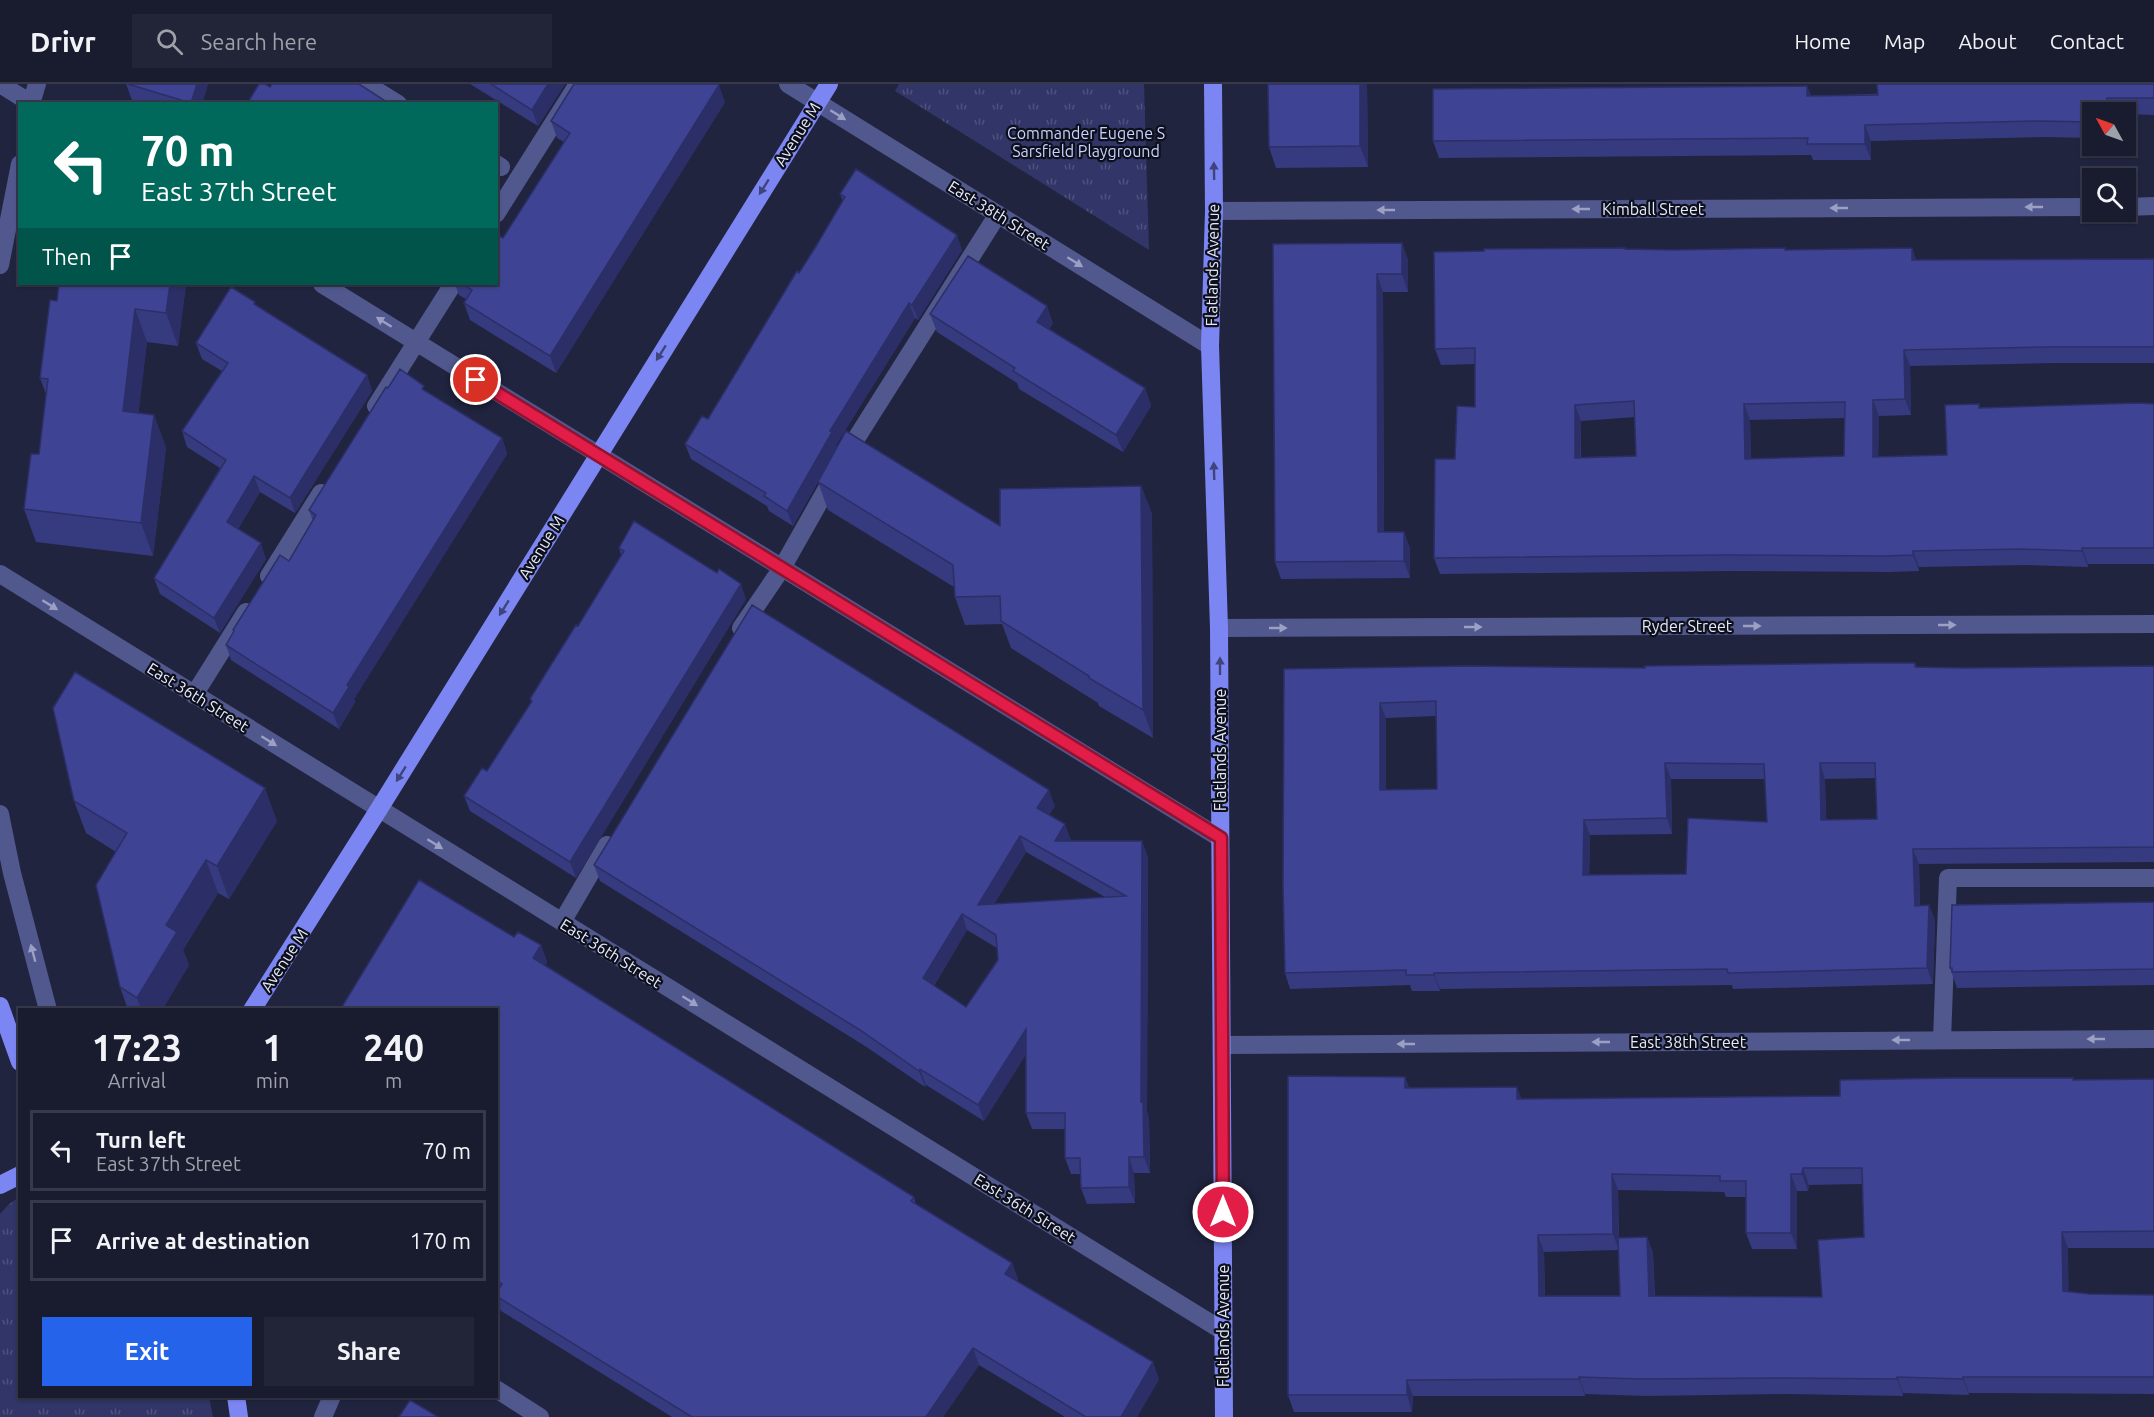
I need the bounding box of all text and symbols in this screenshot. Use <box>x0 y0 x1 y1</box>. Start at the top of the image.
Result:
search box <box>132 14 552 68</box>
icon: search <box>153 25 186 58</box>
text: Drivr <box>30 26 96 57</box>
text: Search here <box>201 29 317 54</box>
text: Home <box>1794 29 1851 53</box>
text: Map <box>1884 29 1925 53</box>
text: About <box>1958 29 2017 53</box>
text: Contact <box>2050 29 2124 53</box>
street label: Avenue M <box>770 99 824 169</box>
north arrow <box>2082 102 2136 156</box>
map controls <box>2082 102 2136 222</box>
one-way arrow <box>830 109 846 120</box>
park label: Commander Eugene S Sarsfield Playground <box>1007 124 1165 160</box>
icon: left <box>42 126 120 204</box>
text: 70 m <box>141 127 235 174</box>
one-way arrow <box>1209 161 1219 180</box>
button: search <box>2082 168 2136 222</box>
text: East 37th Street <box>141 176 337 206</box>
street label: East 38th Street <box>945 177 1054 254</box>
one-way arrow <box>759 179 770 195</box>
street label: Kimball Street <box>1602 200 1705 218</box>
one-way arrow <box>2025 202 2044 212</box>
one-way arrow <box>1830 203 1849 213</box>
street label: Flatlands Avenue <box>1202 204 1222 326</box>
one-way arrow <box>1572 204 1591 214</box>
one-way arrow <box>1377 205 1396 215</box>
icon: arrive <box>104 240 137 273</box>
text: Then <box>42 244 92 269</box>
one-way arrow <box>1067 256 1083 267</box>
one-way arrow <box>376 317 392 328</box>
one-way arrow <box>656 345 667 361</box>
pin <box>450 354 501 405</box>
icon: arrive <box>459 363 492 396</box>
one-way arrow <box>1210 461 1219 480</box>
street label: Avenue M <box>514 512 568 582</box>
one-way arrow <box>42 600 58 611</box>
one-way arrow <box>498 600 509 616</box>
street label: Ryder Street <box>1642 617 1733 635</box>
one-way arrow <box>1937 620 1956 630</box>
one-way arrow <box>1742 621 1761 631</box>
one-way arrow <box>1463 622 1482 632</box>
one-way arrow <box>1268 623 1287 633</box>
one-way arrow <box>1215 656 1225 675</box>
street label: East 36th Street <box>144 659 253 736</box>
street label: Flatlands Avenue <box>1211 689 1229 811</box>
one-way arrow <box>261 735 277 746</box>
one-way arrow <box>396 766 407 782</box>
one-way arrow <box>427 838 443 849</box>
street label: East 36th Street <box>557 915 666 992</box>
street label: Avenue M <box>257 925 311 995</box>
one-way arrow <box>27 944 37 962</box>
one-way arrow <box>682 996 698 1007</box>
text: 17:23 <box>92 1027 182 1068</box>
text: 1 <box>262 1027 283 1068</box>
text: 240 <box>363 1027 424 1068</box>
street label: East 38th Street <box>1630 1033 1747 1051</box>
one-way arrow <box>2086 1034 2105 1044</box>
one-way arrow <box>1891 1035 1910 1045</box>
one-way arrow <box>1591 1037 1610 1047</box>
one-way arrow <box>1396 1039 1415 1048</box>
text: Arrival <box>108 1069 166 1092</box>
text: min <box>256 1069 289 1092</box>
text: m <box>385 1069 402 1092</box>
text: Turn left <box>96 1127 186 1152</box>
icon: left <box>45 1134 78 1167</box>
text: 70 m <box>422 1138 471 1163</box>
text: East 37th Street <box>96 1152 241 1175</box>
street label: East 36th Street <box>971 1170 1080 1247</box>
position arrow <box>1191 1180 1255 1244</box>
icon: arrive <box>45 1224 78 1257</box>
text: Arrive at destination <box>96 1228 310 1253</box>
text: 170 m <box>410 1228 471 1253</box>
street label: Flatlands Avenue <box>1214 1265 1232 1387</box>
button: Exit <box>42 1317 252 1386</box>
button: Share <box>264 1317 474 1386</box>

